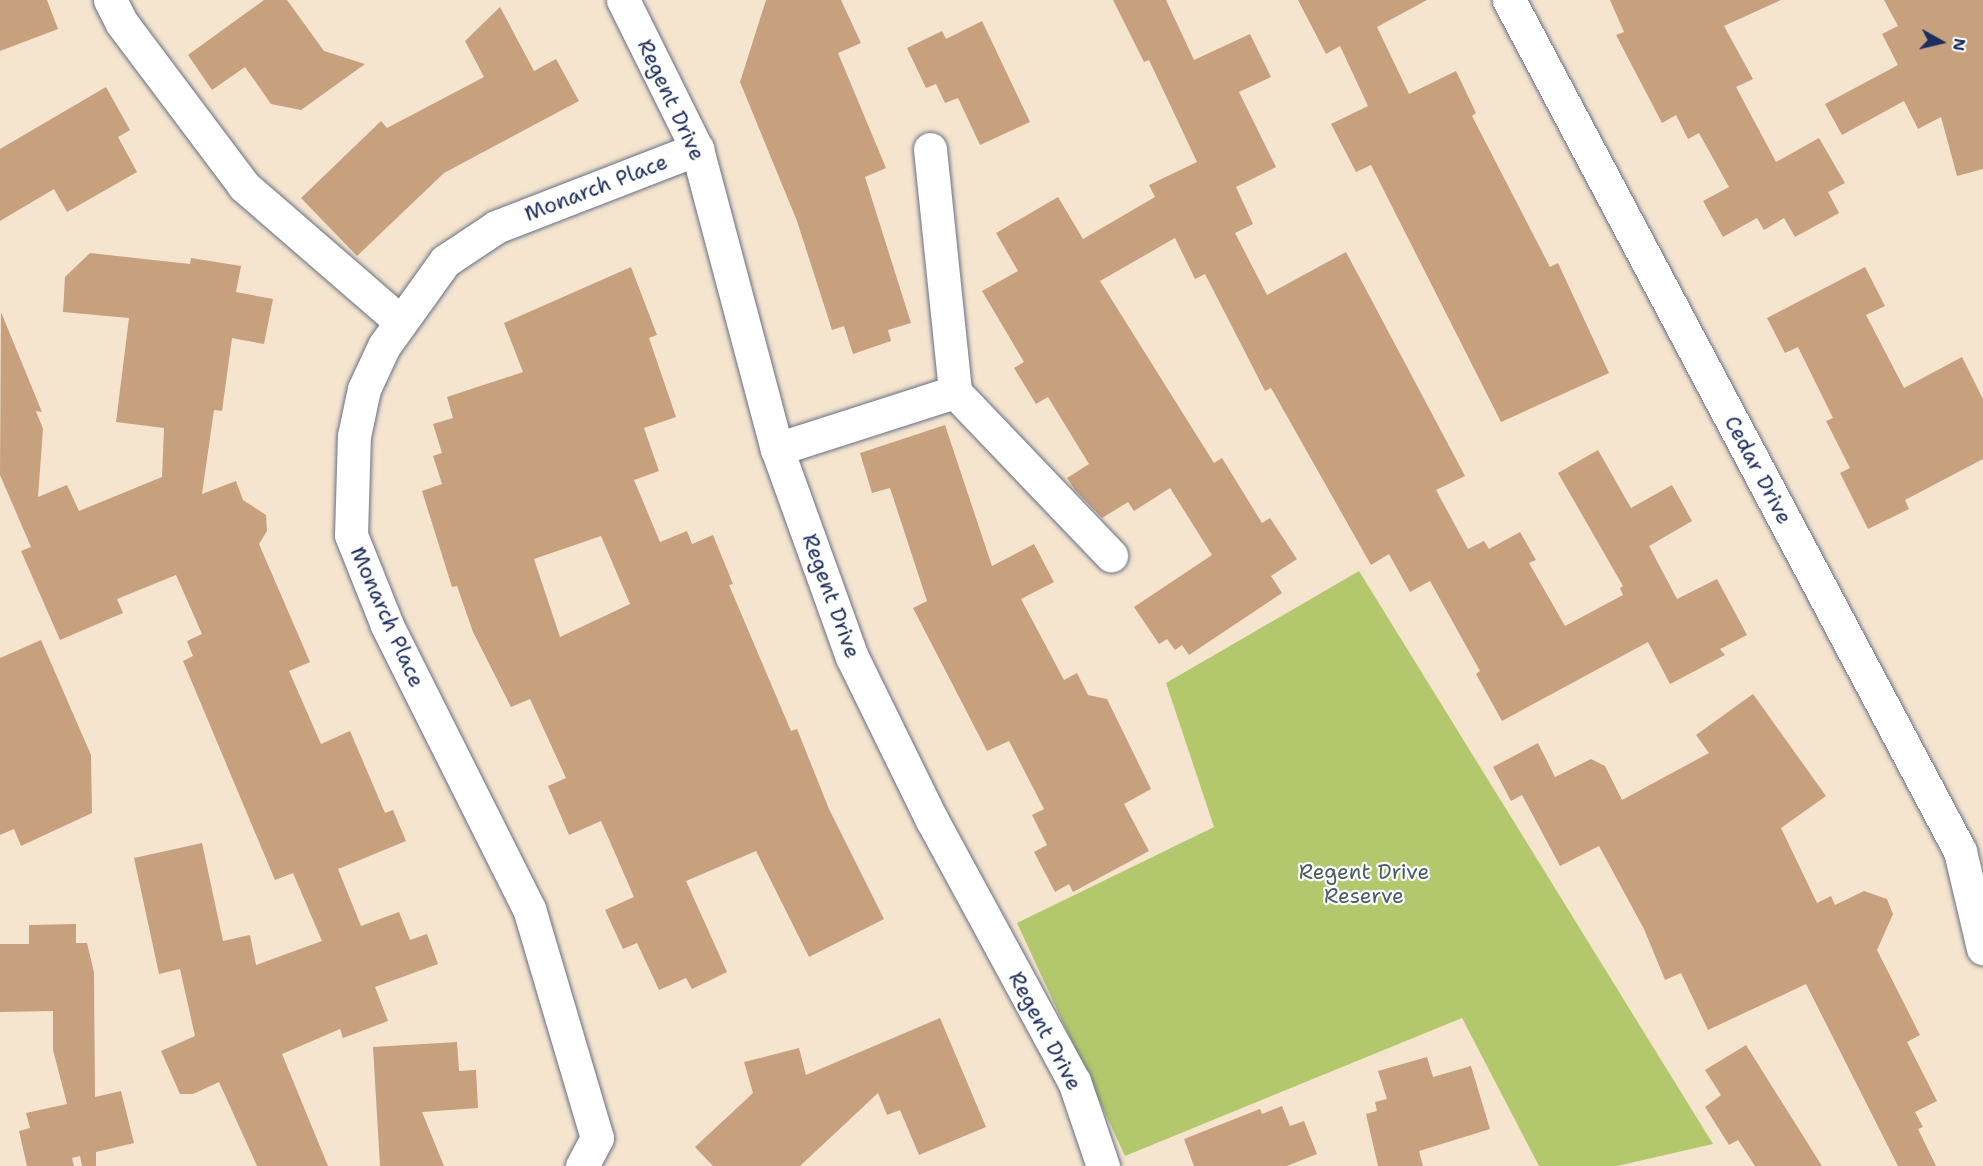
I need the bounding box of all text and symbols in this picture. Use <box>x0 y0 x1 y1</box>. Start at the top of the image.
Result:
north arrow <box>1911 12 1971 72</box>
street label: Regent Drive <box>632 36 710 164</box>
text: N <box>1948 37 1971 52</box>
street label: Monarch Place <box>521 149 671 227</box>
street label: Cedar Drive <box>1719 412 1797 528</box>
street label: Regent Drive <box>797 530 865 662</box>
street label: Monarch Place <box>345 543 429 691</box>
park label: Regent Drive Reserve <box>1299 859 1429 909</box>
street label: Regent Drive <box>1003 967 1087 1095</box>

